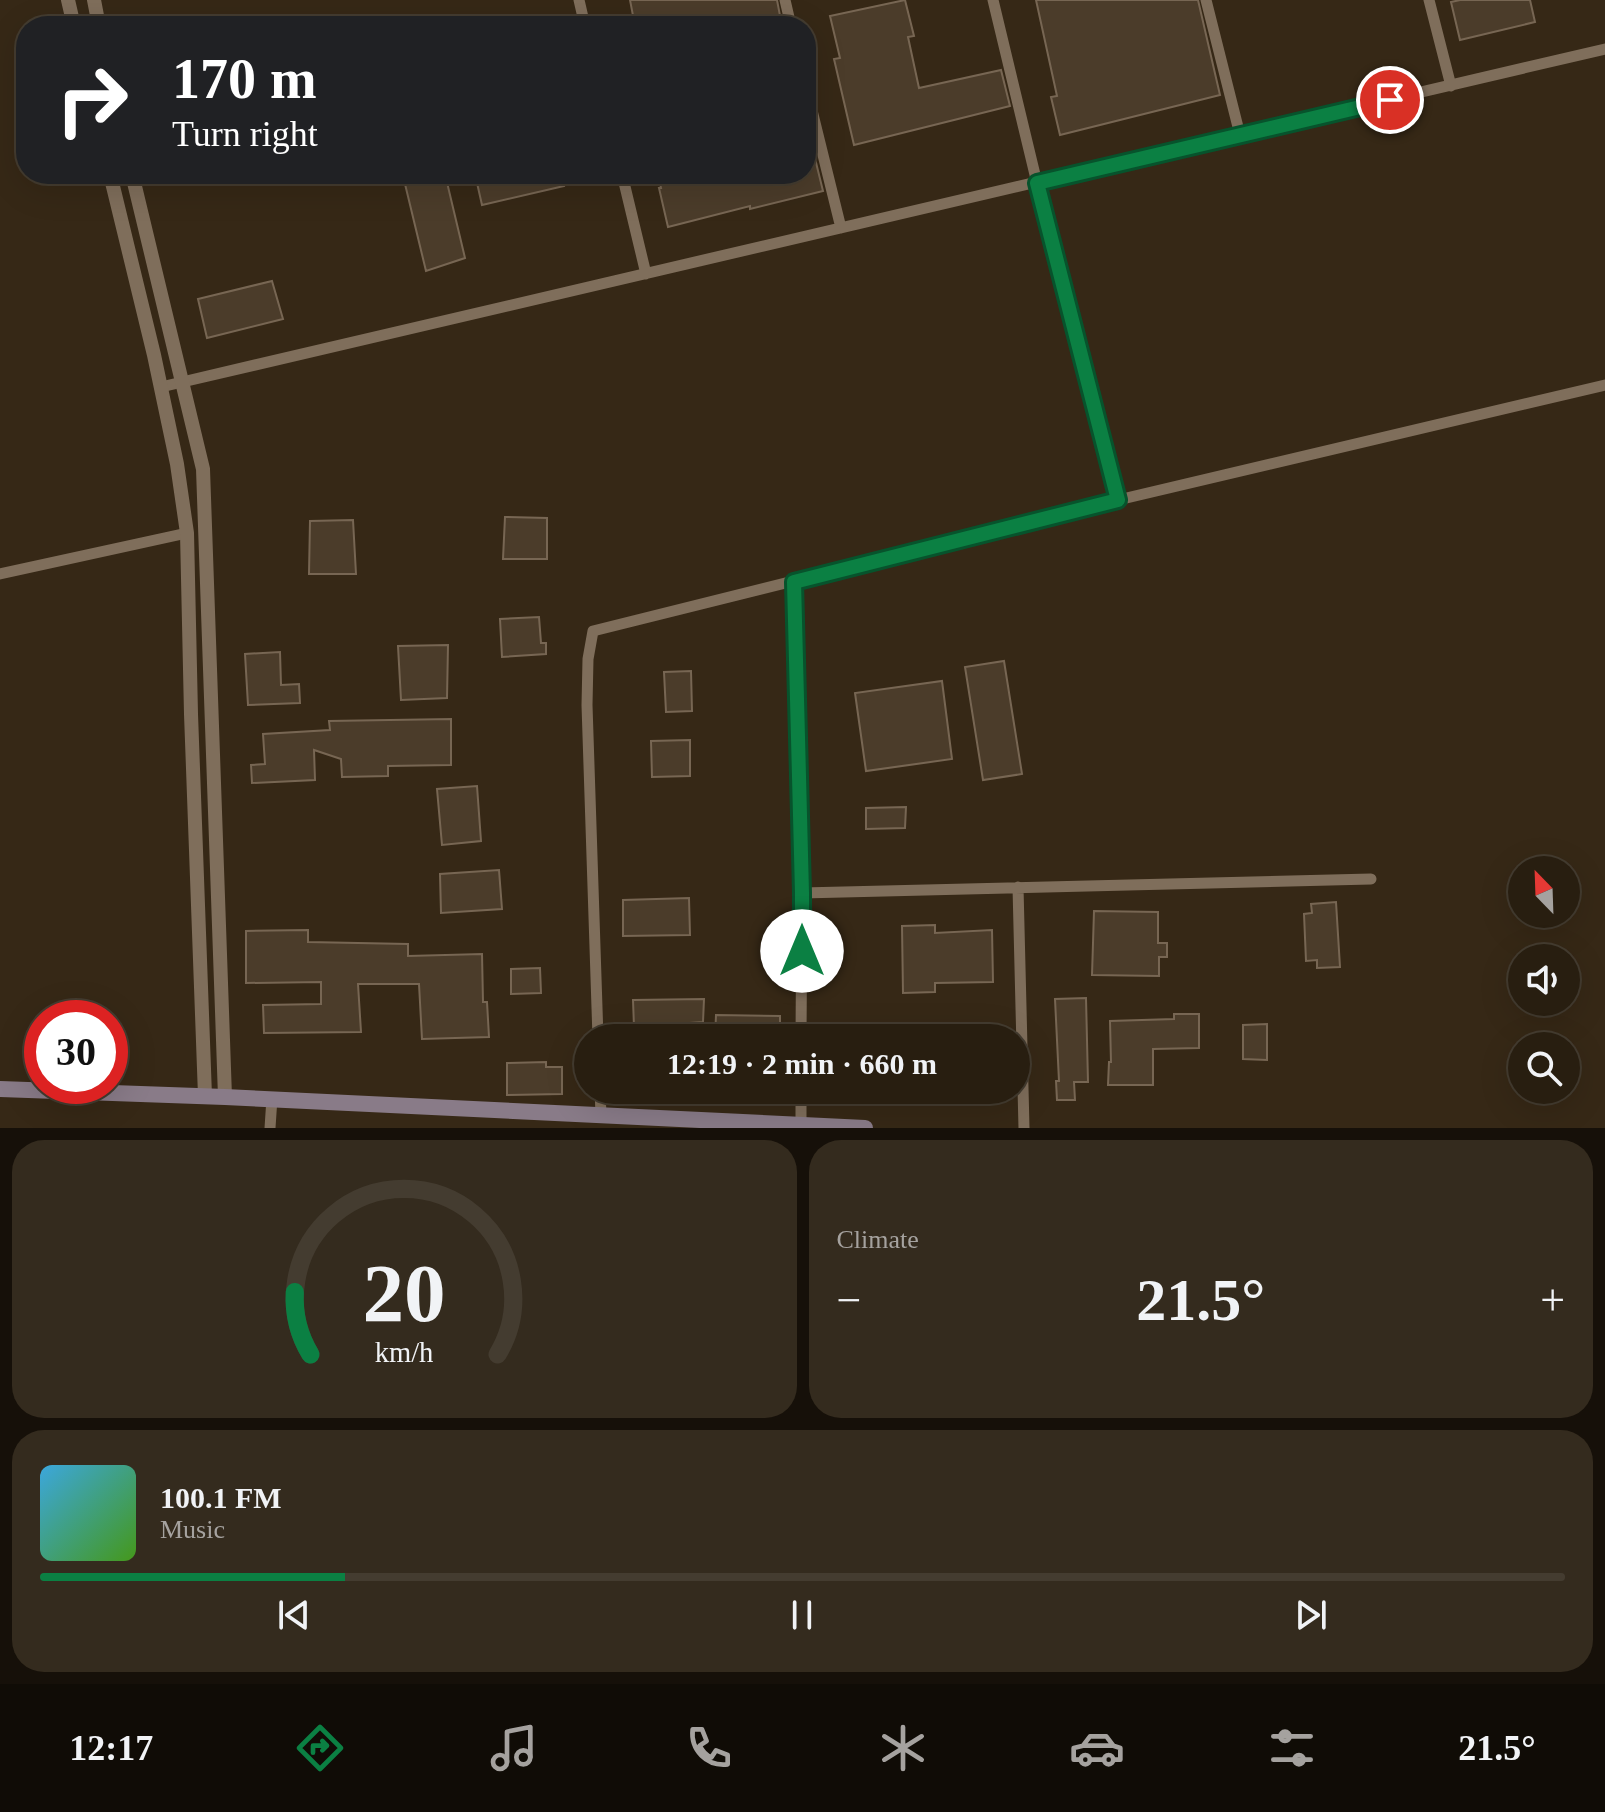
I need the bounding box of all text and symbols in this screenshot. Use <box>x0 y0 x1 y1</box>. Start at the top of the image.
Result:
icon: right <box>40 48 144 152</box>
text: 170 m <box>172 48 317 110</box>
pin <box>1356 66 1424 134</box>
icon: arrive <box>1368 78 1412 122</box>
text: Turn right <box>172 114 318 154</box>
north arrow <box>1508 856 1580 928</box>
map controls <box>1508 856 1580 1104</box>
position arrow <box>760 909 844 993</box>
button: sound <box>1508 944 1580 1016</box>
speed limit sign: 30 <box>24 1000 128 1104</box>
button: search <box>1508 1032 1580 1104</box>
text: 12:19 · 2 min · 660 m <box>667 1047 937 1080</box>
text: Climate <box>837 1225 919 1254</box>
text: 20 <box>363 1247 446 1339</box>
text: 21.5° <box>1136 1267 1265 1333</box>
text: − <box>837 1276 861 1325</box>
text: + <box>1540 1276 1565 1325</box>
text: km/h <box>375 1337 434 1368</box>
text: 100.1 FM <box>160 1481 282 1514</box>
text: Music <box>160 1515 225 1544</box>
icon: previous <box>272 1593 316 1637</box>
icon: pause <box>780 1593 824 1637</box>
icon: next <box>1289 1593 1333 1637</box>
icon: directions <box>292 1720 348 1776</box>
icon: music <box>486 1720 542 1776</box>
icon: phone <box>681 1720 737 1776</box>
icon: climate <box>875 1720 931 1776</box>
icon: car <box>1069 1720 1125 1776</box>
icon: filters <box>1264 1720 1320 1776</box>
text: 12:17 <box>69 1728 153 1768</box>
text: 21.5° <box>1458 1728 1536 1768</box>

